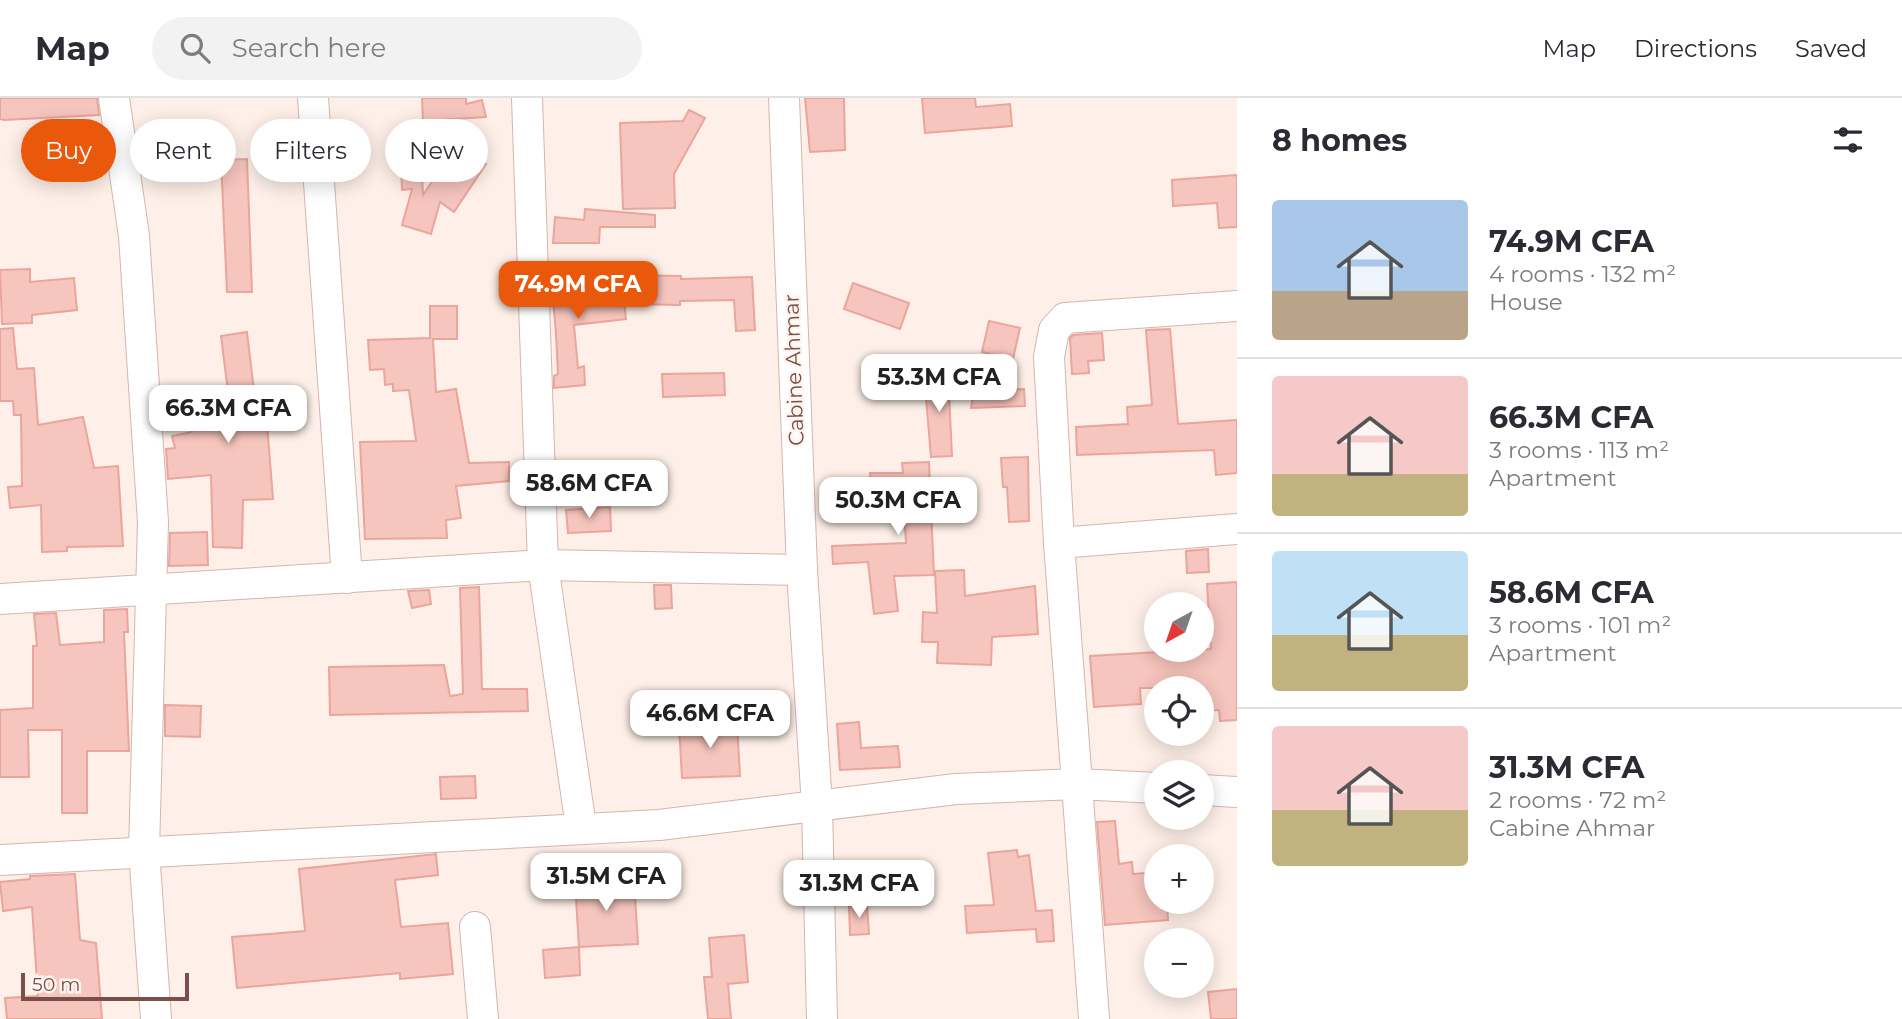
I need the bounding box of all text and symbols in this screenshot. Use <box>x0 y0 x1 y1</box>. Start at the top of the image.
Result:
search box <box>152 17 642 80</box>
text: Map <box>35 28 110 68</box>
icon: search <box>176 29 214 67</box>
text: Search here <box>232 32 386 64</box>
text: Map <box>1543 34 1596 63</box>
text: Directions <box>1634 34 1757 63</box>
text: Saved <box>1795 34 1867 63</box>
chip: Buy <box>21 119 116 182</box>
chip: Rent <box>130 119 236 182</box>
chip: Filters <box>250 119 371 182</box>
chip: New <box>385 119 488 182</box>
icon: filters <box>1829 121 1867 159</box>
text: 8 homes <box>1272 122 1407 159</box>
text: 74.9M CFA <box>1489 223 1654 260</box>
icon: home <box>1328 228 1412 312</box>
text: 4 rooms · 132 m² <box>1489 260 1676 288</box>
pin: 74.9M CFA <box>498 262 658 321</box>
text: 74.9M CFA <box>515 270 641 298</box>
text: House <box>1489 288 1563 316</box>
street label: Cabine Ahmar <box>778 294 809 446</box>
pin: 53.3M CFA <box>859 354 1019 414</box>
text: 53.3M CFA <box>877 363 1001 391</box>
pin: 66.3M CFA <box>148 386 308 445</box>
text: 66.3M CFA <box>165 394 291 422</box>
text: 66.3M CFA <box>1489 399 1654 436</box>
icon: home <box>1328 404 1412 488</box>
text: 3 rooms · 113 m² <box>1489 436 1669 464</box>
pin: 58.6M CFA <box>509 460 669 520</box>
text: Apartment <box>1489 464 1617 492</box>
text: 58.6M CFA <box>526 469 652 497</box>
pin: 50.3M CFA <box>818 478 978 537</box>
text: 50.3M CFA <box>835 486 961 514</box>
text: 58.6M CFA <box>1489 574 1654 611</box>
icon: home <box>1328 579 1412 663</box>
north arrow <box>1144 592 1214 662</box>
map controls <box>1144 592 1214 998</box>
text: 3 rooms · 101 m² <box>1489 611 1671 639</box>
text: Apartment <box>1489 639 1617 667</box>
button: locate <box>1144 676 1214 746</box>
pin: 46.6M CFA <box>630 690 790 750</box>
text: 46.6M CFA <box>646 699 774 727</box>
text: 31.3M CFA <box>1489 749 1645 786</box>
icon: home <box>1328 754 1412 838</box>
button: layers <box>1144 760 1214 830</box>
text: 2 rooms · 72 m² <box>1489 786 1666 814</box>
text: Cabine Ahmar <box>1489 814 1655 842</box>
button: + <box>1144 844 1214 914</box>
pin: 31.5M CFA <box>526 854 686 913</box>
pin: 31.3M CFA <box>779 860 939 920</box>
text: 31.5M CFA <box>546 862 666 890</box>
text: 31.3M CFA <box>799 869 919 897</box>
button: − <box>1144 928 1214 998</box>
scale bar <box>21 970 189 1002</box>
text: 50 m <box>32 973 80 996</box>

